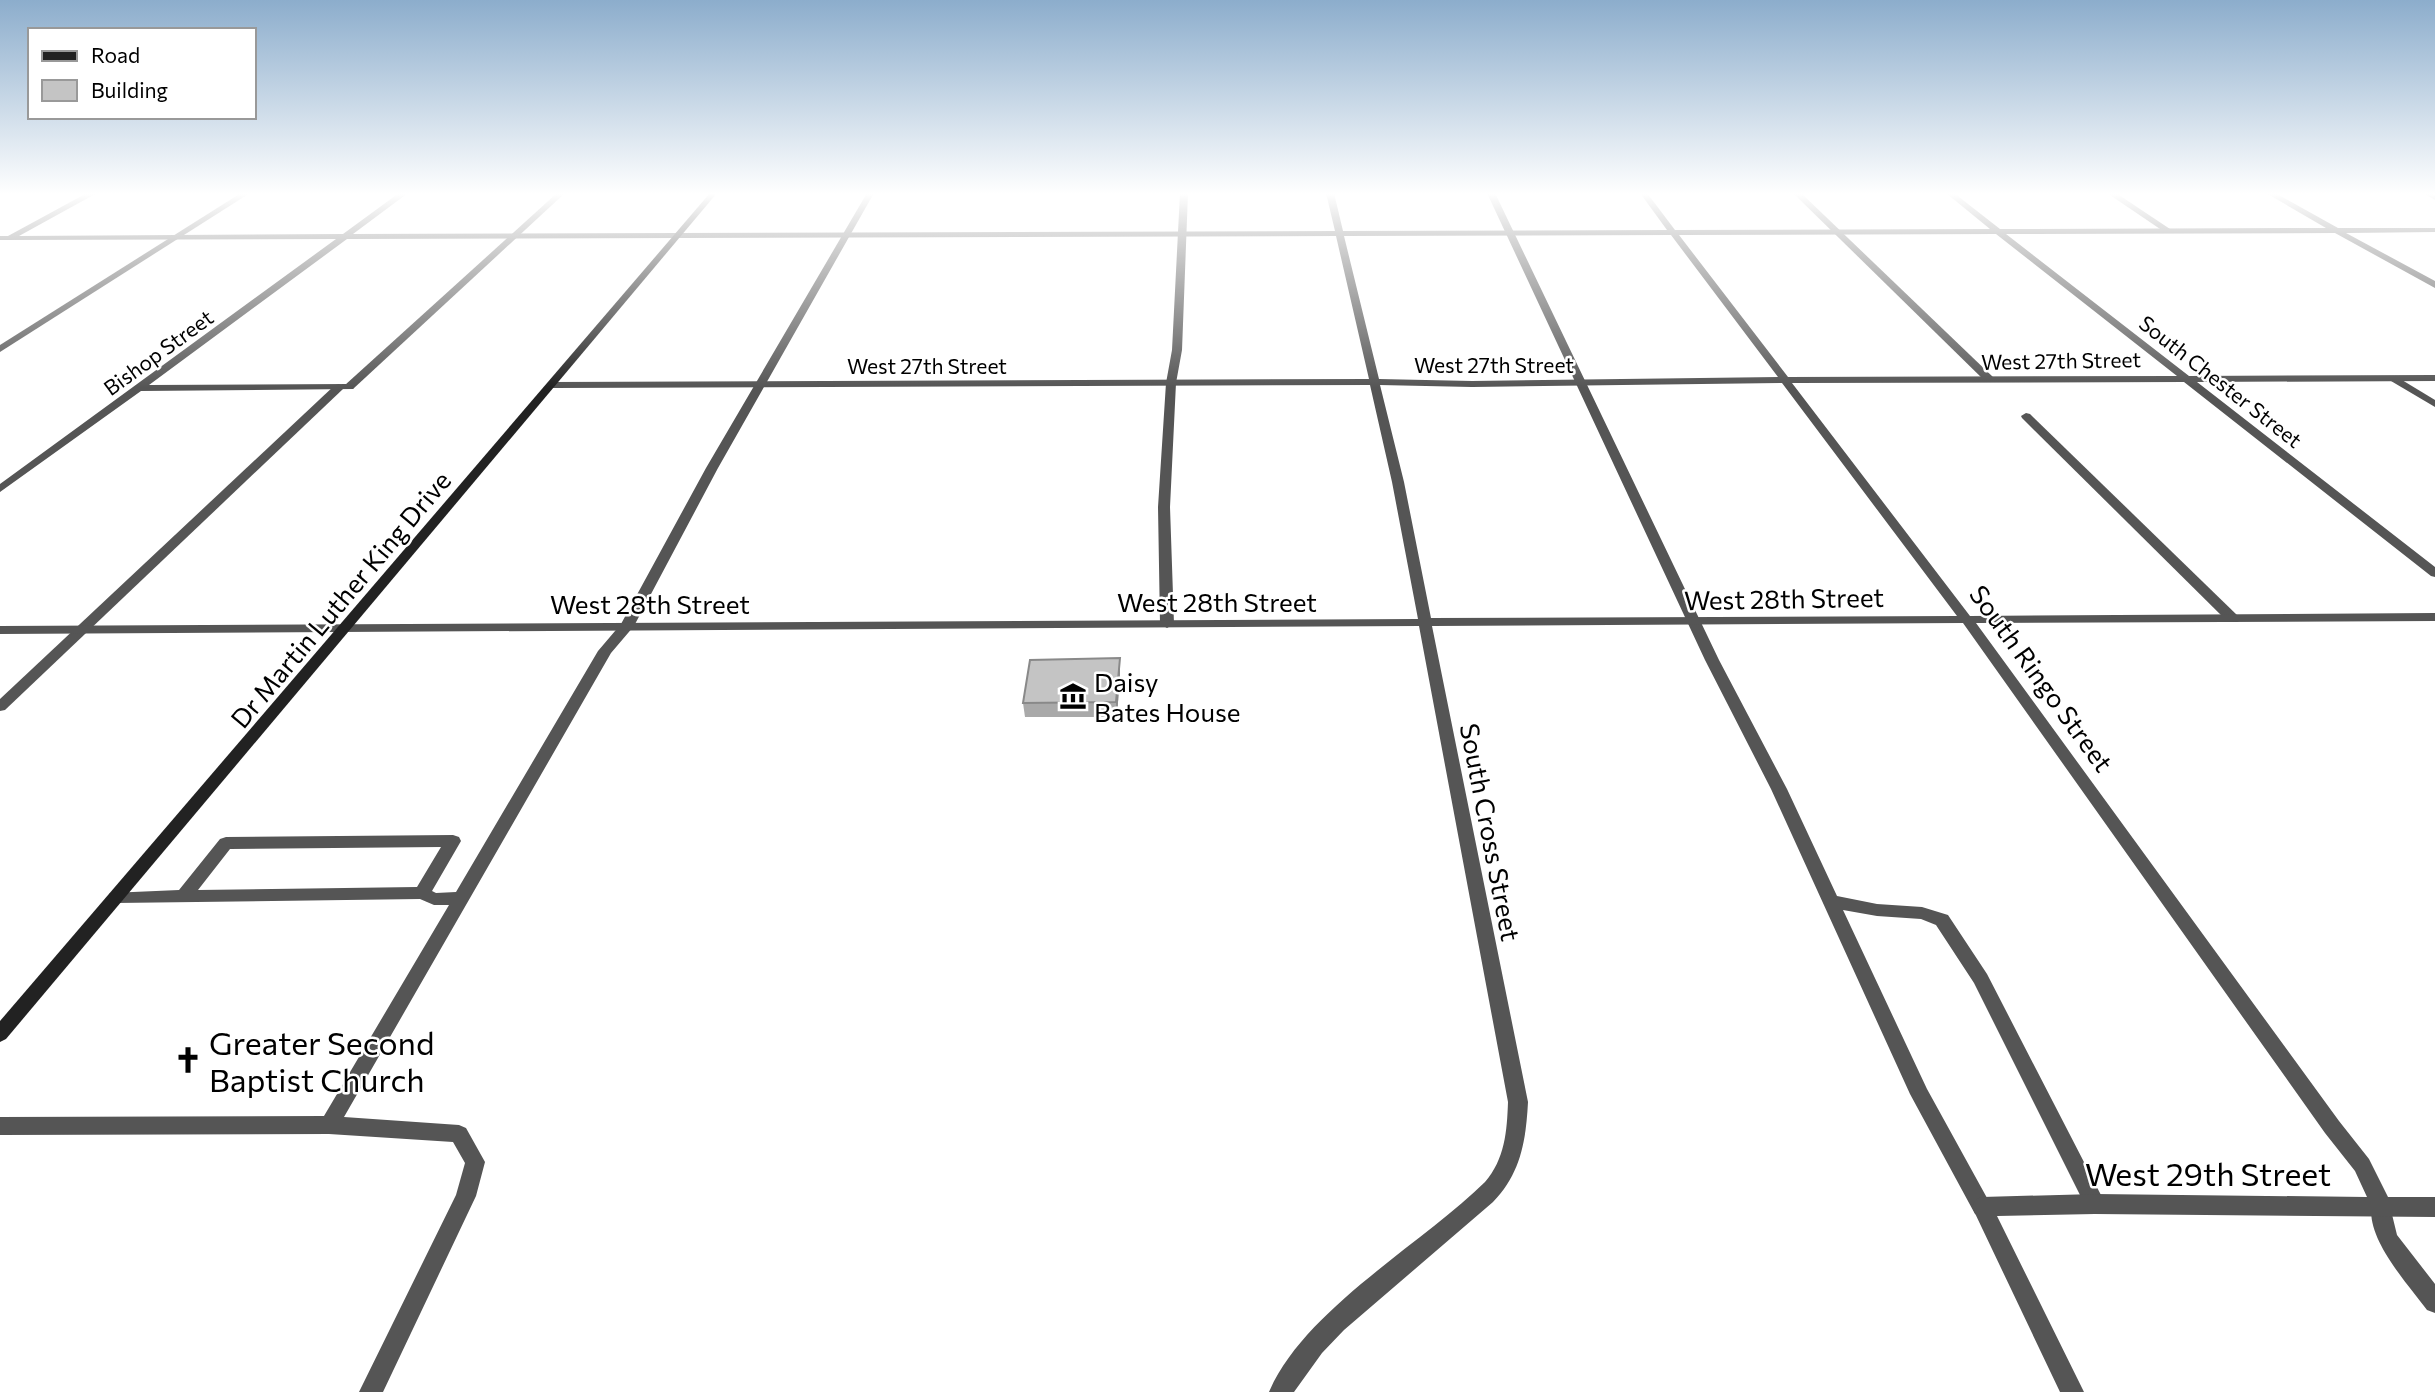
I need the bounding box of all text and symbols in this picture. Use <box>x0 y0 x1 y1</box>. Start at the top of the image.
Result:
legend <box>28 28 256 119</box>
text: Road <box>91 42 140 67</box>
text: Building <box>91 77 168 102</box>
street label: Bishop Street <box>99 304 217 400</box>
street label: South Chester Street <box>2135 310 2307 452</box>
street label: West 27th Street <box>1981 346 2141 374</box>
street label: West 27th Street <box>1414 352 1574 377</box>
street label: West 27th Street <box>847 353 1007 378</box>
street label: Dr Martin Luther King Drive <box>224 464 456 734</box>
street label: South Ringo Street <box>1964 579 2120 777</box>
street label: West 28th Street <box>1684 581 1884 615</box>
street label: West 28th Street <box>1117 586 1317 617</box>
street label: West 28th Street <box>550 588 750 619</box>
place label: Daisy Bates House <box>1094 666 1240 727</box>
museum icon: Daisy Bates House <box>1058 681 1088 711</box>
street label: South Cross Street <box>1455 721 1527 943</box>
place label: Greater Second Baptist Church <box>209 1022 434 1099</box>
church icon: Greater Second Baptist Church <box>173 1045 203 1075</box>
street label: West 29th Street <box>2085 1153 2331 1193</box>

